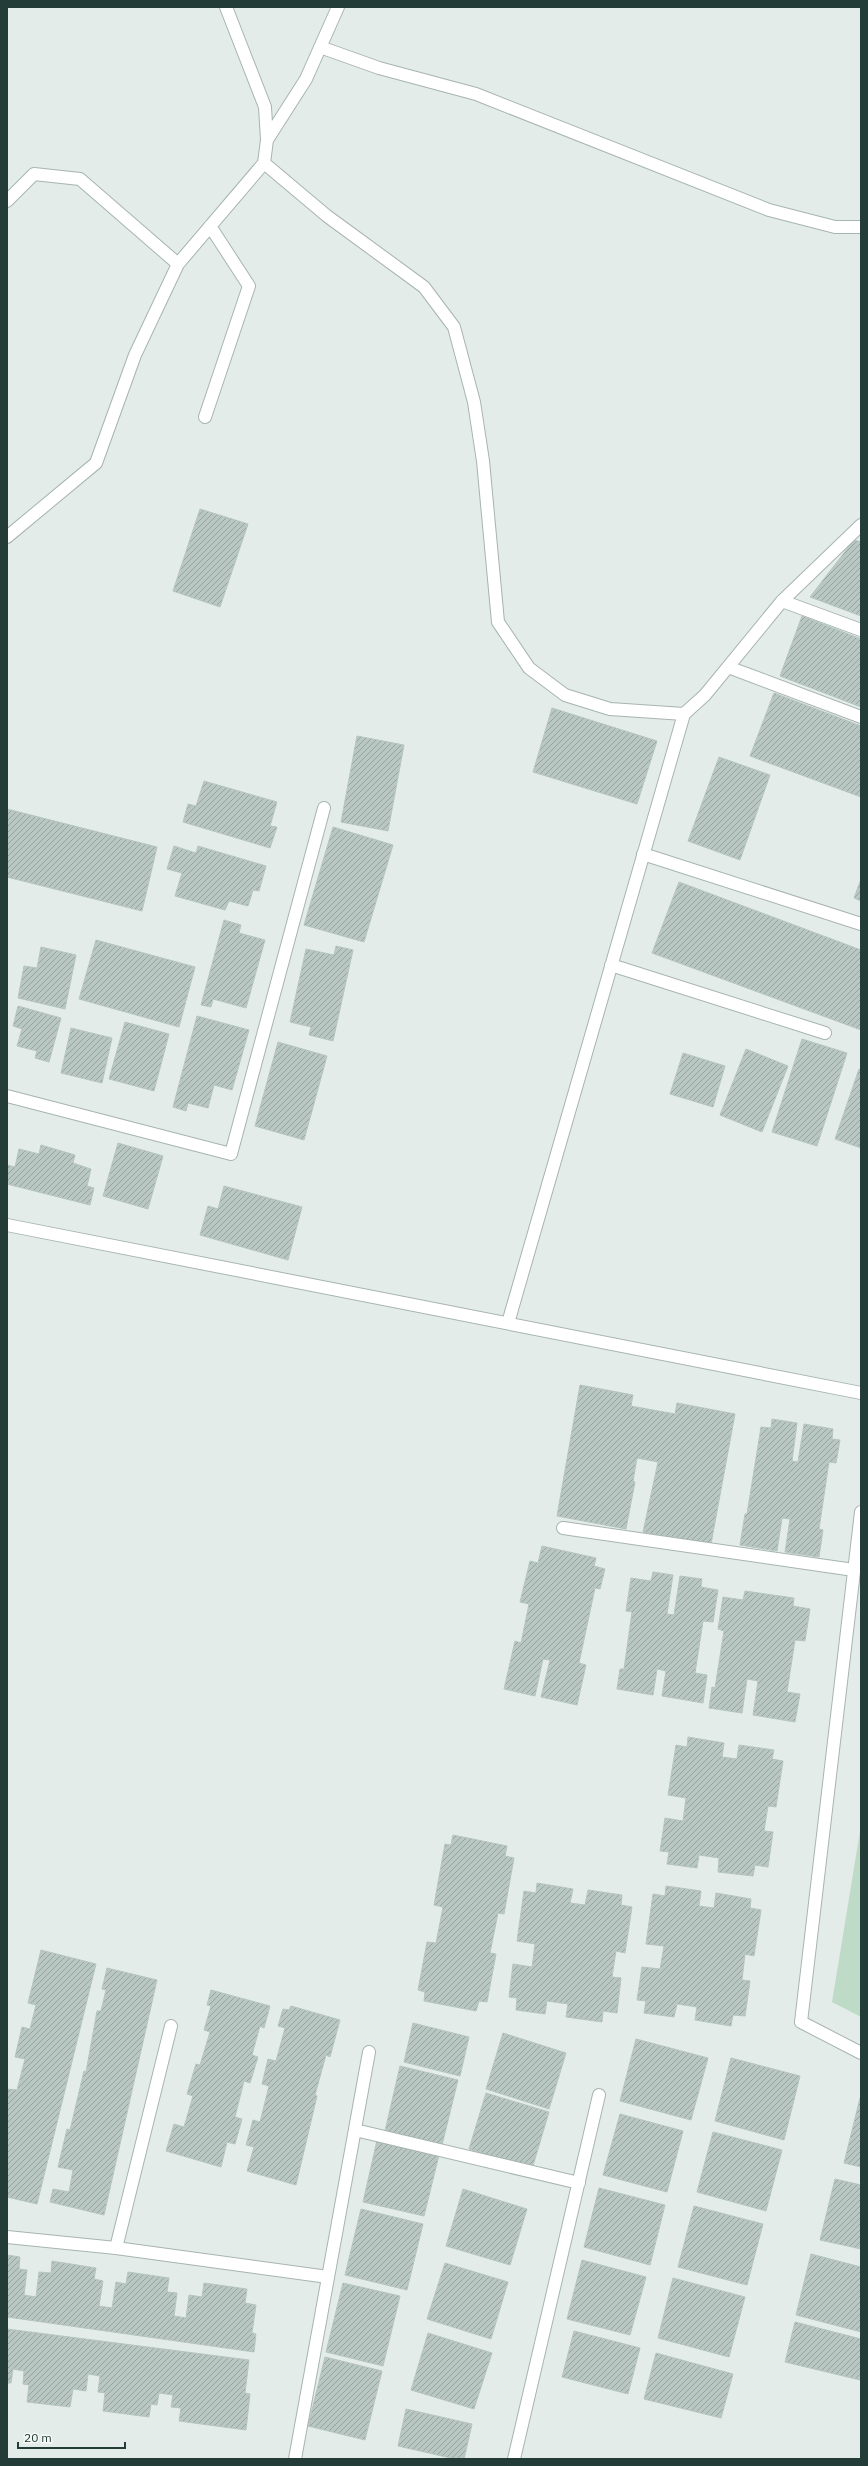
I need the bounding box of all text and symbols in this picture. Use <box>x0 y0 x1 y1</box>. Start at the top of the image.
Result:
scale bar <box>18 2424 125 2450</box>
text: 20 m <box>24 2430 52 2445</box>

